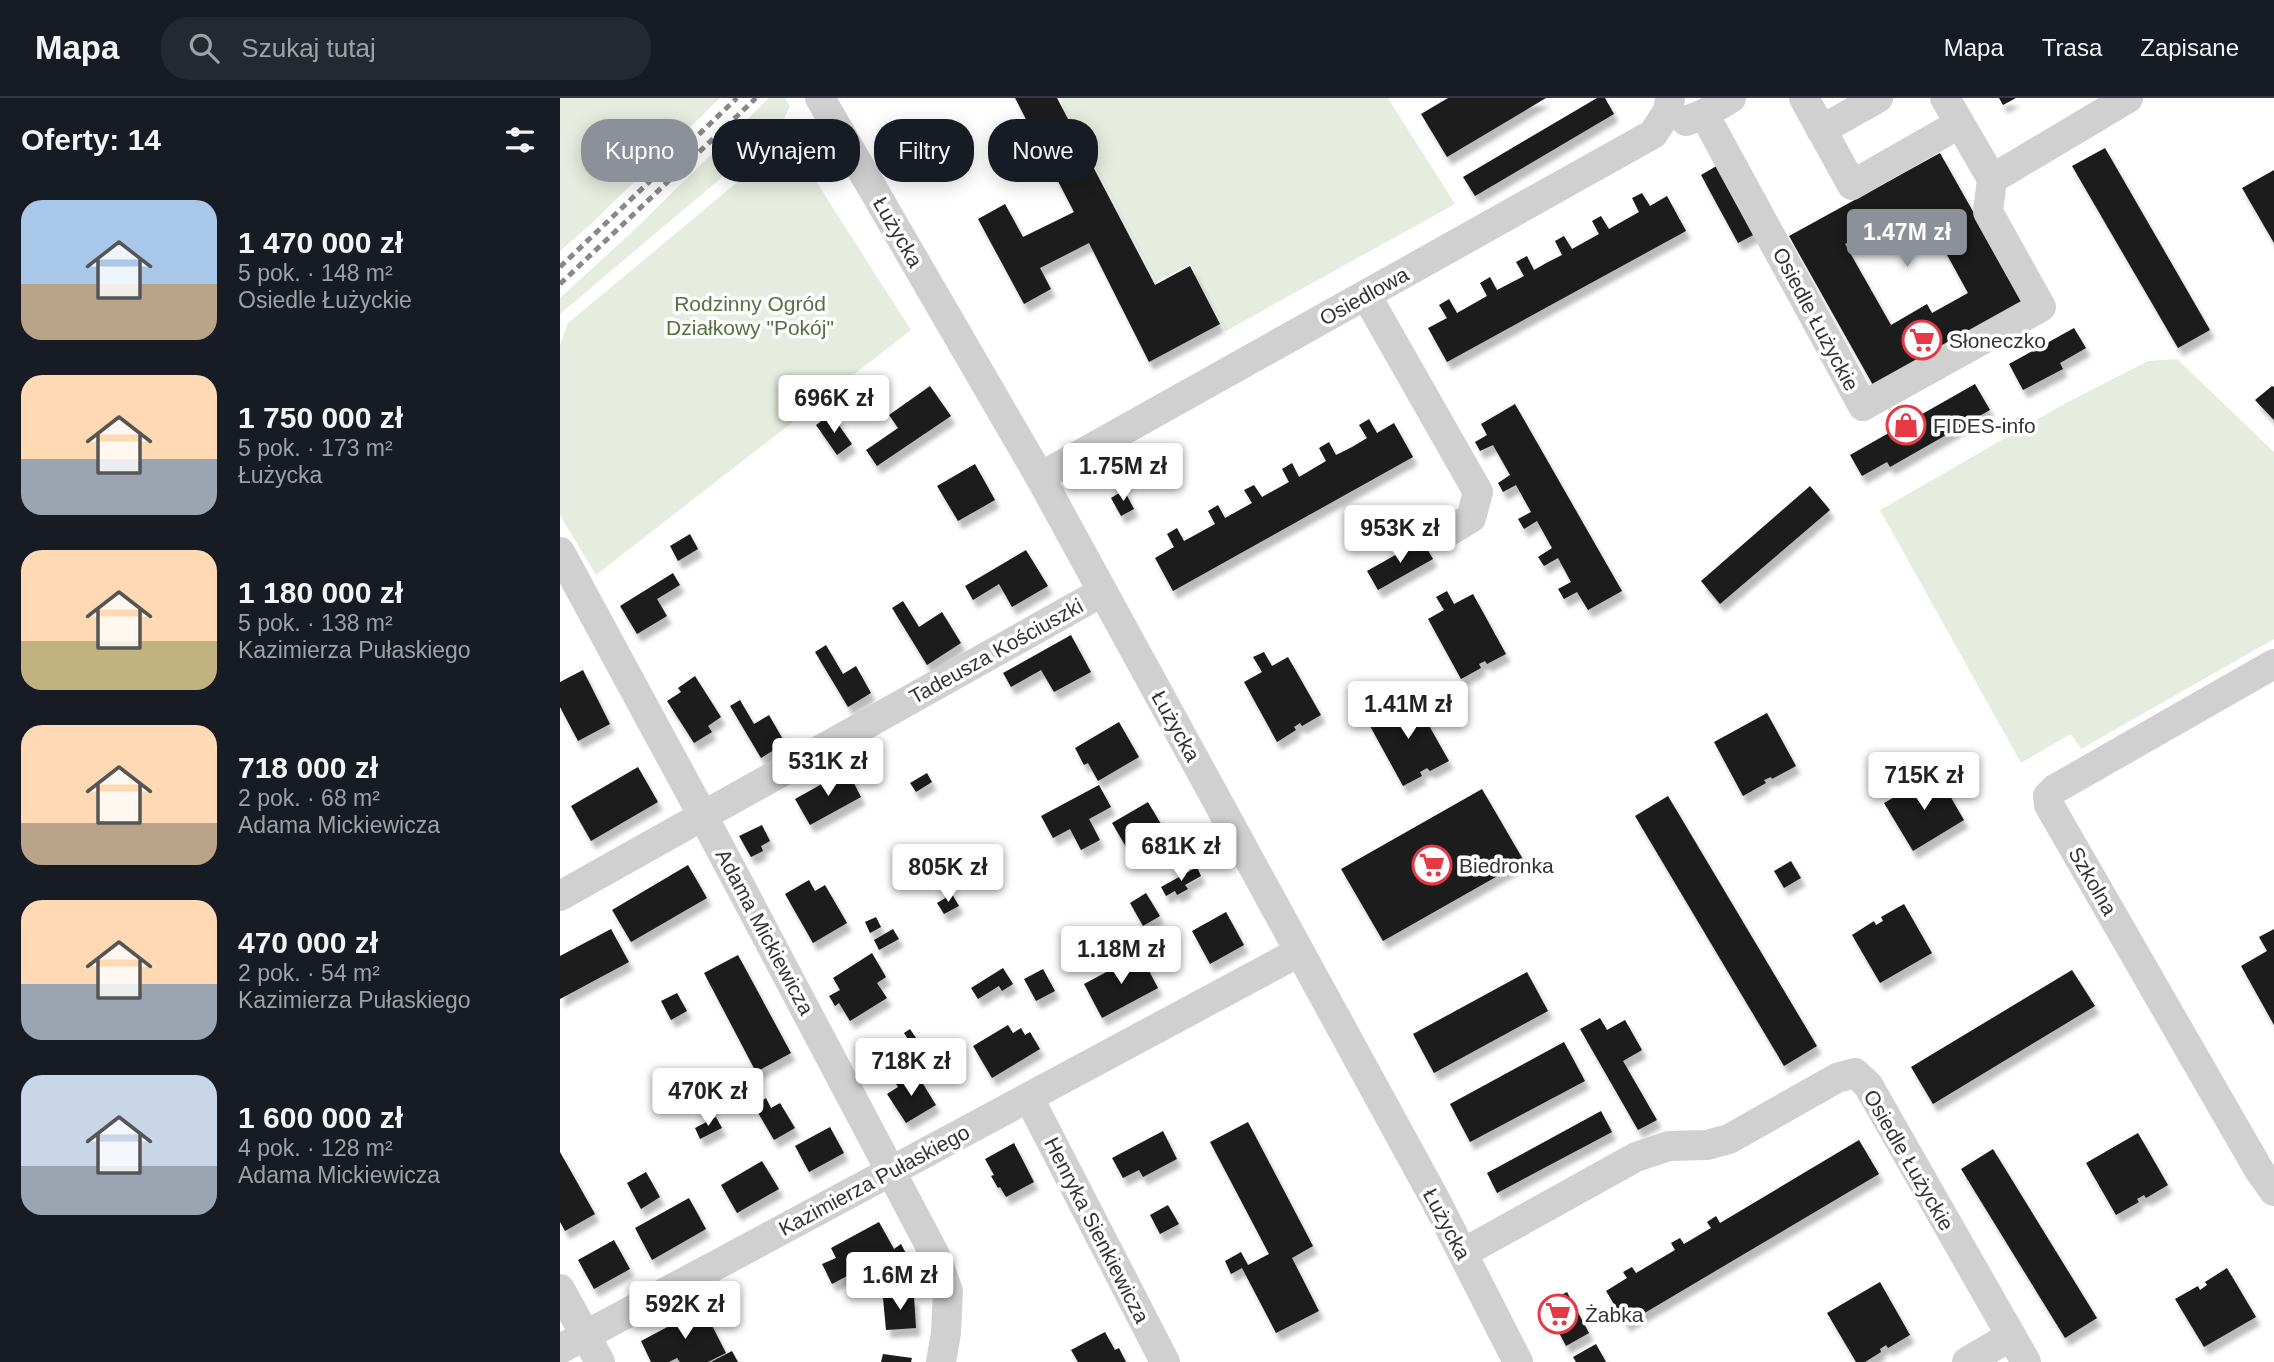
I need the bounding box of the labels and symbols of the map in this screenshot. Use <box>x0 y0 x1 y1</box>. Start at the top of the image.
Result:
street label: Łużycka <box>869 193 927 271</box>
pin: 1.47M zł <box>1835 209 1979 269</box>
street label: Osiedle Łużyckie <box>1769 244 1863 394</box>
street label: Osiedlowa <box>1316 262 1413 330</box>
park label: Rodzinny Ogród Działkowy "Pokój" <box>666 292 834 339</box>
supermarket icon: Słoneczko <box>1901 319 1943 361</box>
place label: Słoneczko <box>1949 329 2046 352</box>
pin: 696K zł <box>769 376 899 435</box>
shop icon: FIDES-info <box>1885 404 1927 446</box>
place label: FIDES-info <box>1933 414 2036 437</box>
pin: 1.75M zł <box>1051 444 1195 503</box>
pin: 953K zł <box>1335 505 1465 565</box>
street label: Tadeusza Kościuszki <box>905 594 1087 708</box>
pin: 1.41M zł <box>1336 682 1480 741</box>
street label: Łużycka <box>1147 687 1205 766</box>
pin: 531K zł <box>763 738 893 798</box>
pin: 715K zł <box>1859 752 1989 812</box>
pin: 681K zł <box>1116 824 1246 883</box>
street label: Szkolna <box>2064 843 2122 919</box>
pin: 805K zł <box>883 844 1013 904</box>
supermarket icon: Biedronka <box>1411 844 1453 886</box>
street label: Adama Mickiewicza <box>712 845 819 1019</box>
place label: Biedronka <box>1459 854 1554 877</box>
pin: 1.18M zł <box>1049 926 1193 986</box>
pin: 718K zł <box>846 1038 976 1098</box>
pin: 470K zł <box>643 1068 773 1128</box>
street label: Osiedle Łużyckie <box>1859 1086 1959 1234</box>
street label: Kazimierza Pułaskiego <box>775 1120 973 1240</box>
street label: Henryka Sienkiewicza <box>1040 1133 1154 1327</box>
street label: Łużycka <box>1419 1185 1475 1264</box>
pin: 1.6M zł <box>835 1252 965 1312</box>
pin: 592K zł <box>620 1282 750 1341</box>
supermarket icon: Żabka <box>1537 1293 1579 1335</box>
place label: Żabka <box>1585 1303 1644 1326</box>

